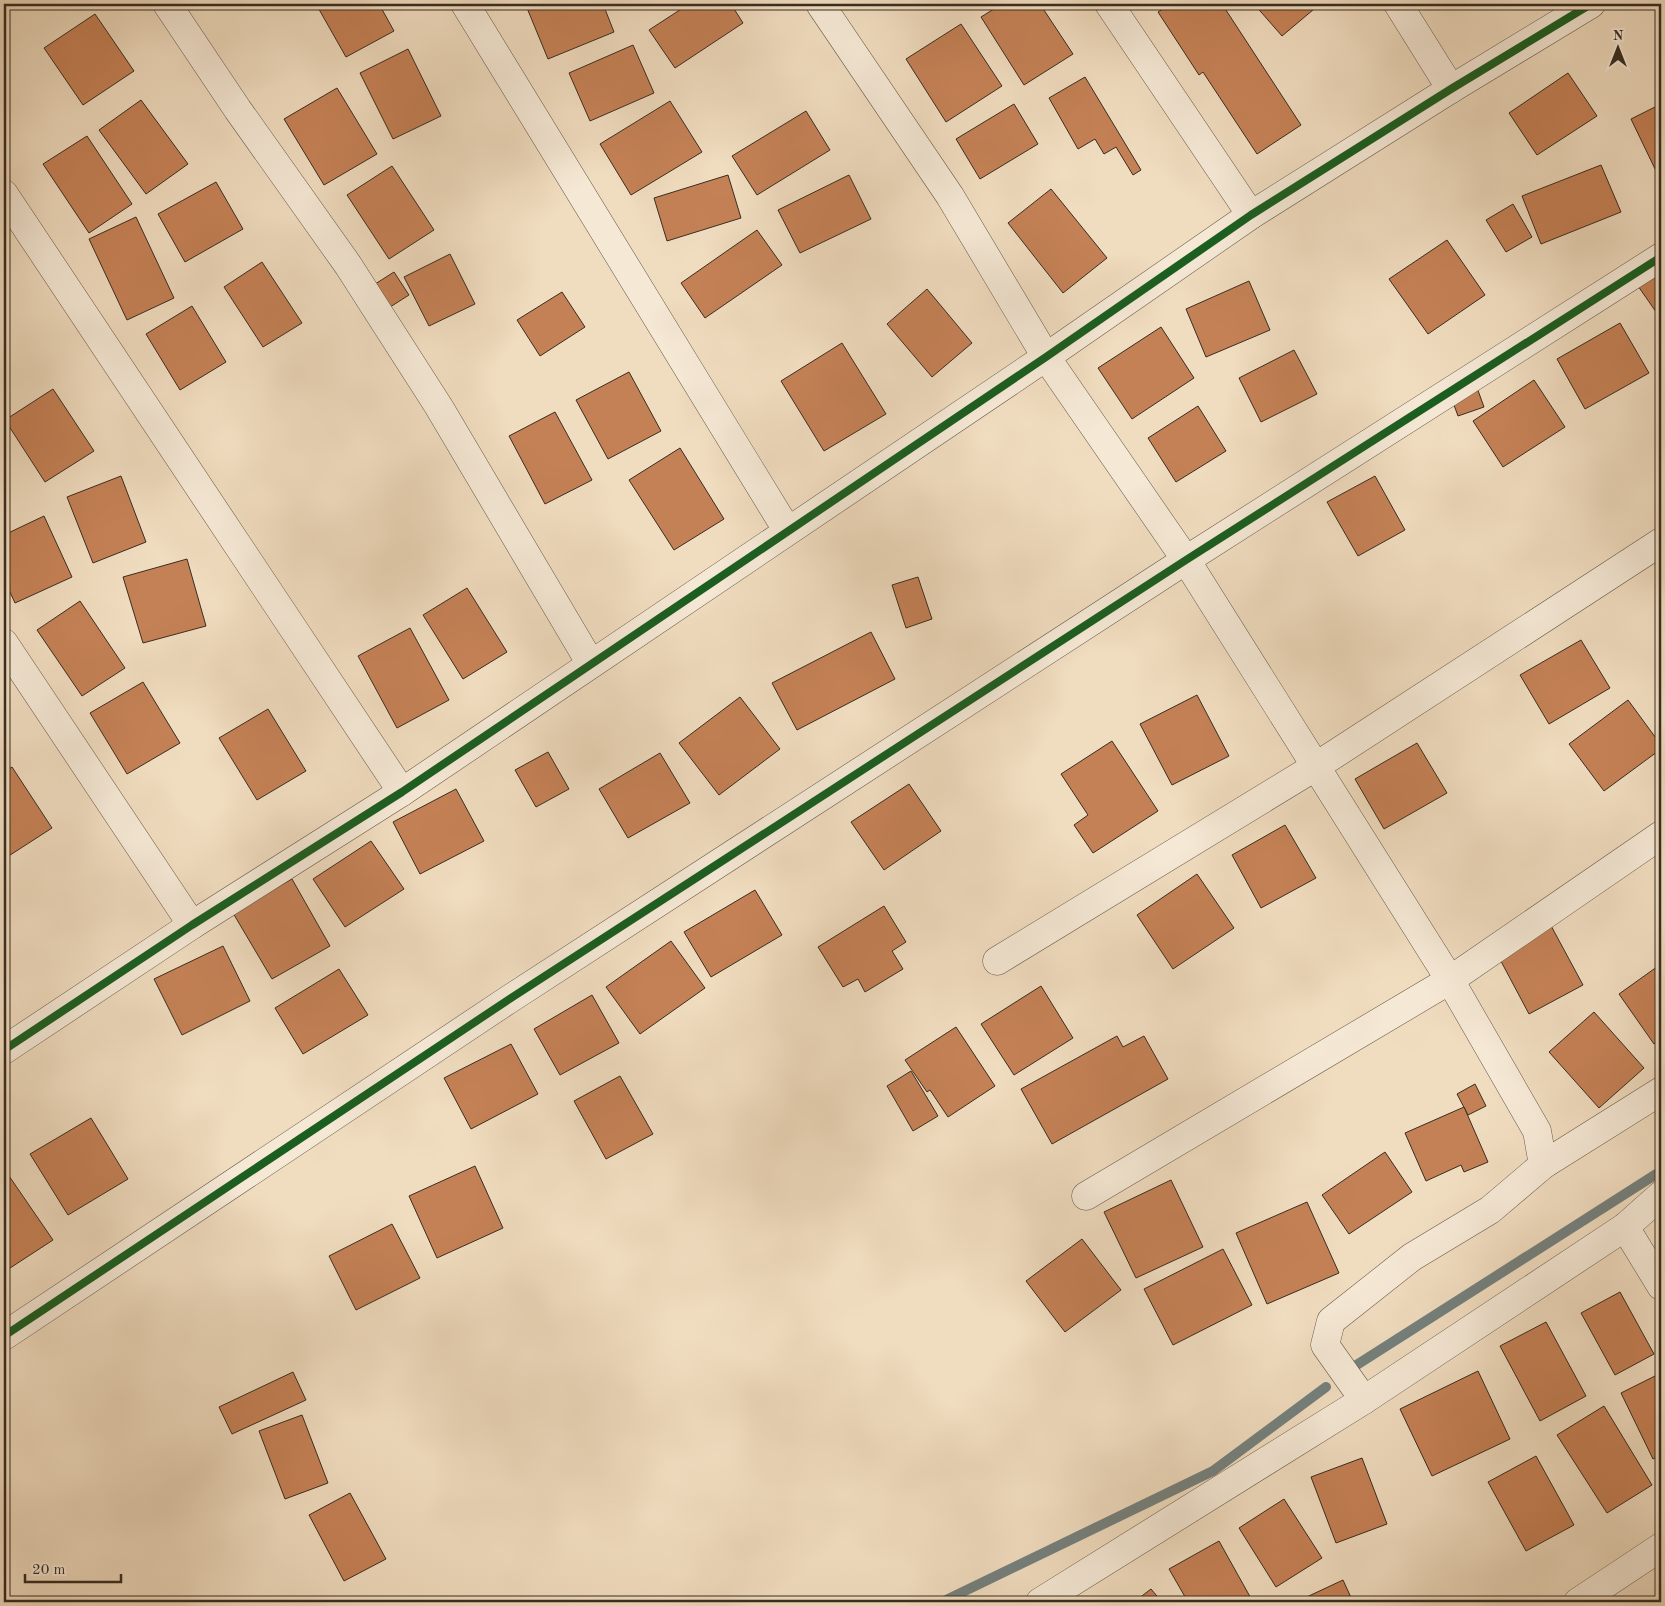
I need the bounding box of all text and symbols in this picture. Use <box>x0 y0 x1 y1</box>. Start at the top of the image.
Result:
north arrow <box>1592 22 1642 72</box>
text: N <box>1613 29 1624 43</box>
scale bar <box>25 1551 121 1583</box>
text: 20 m <box>32 1563 66 1578</box>

